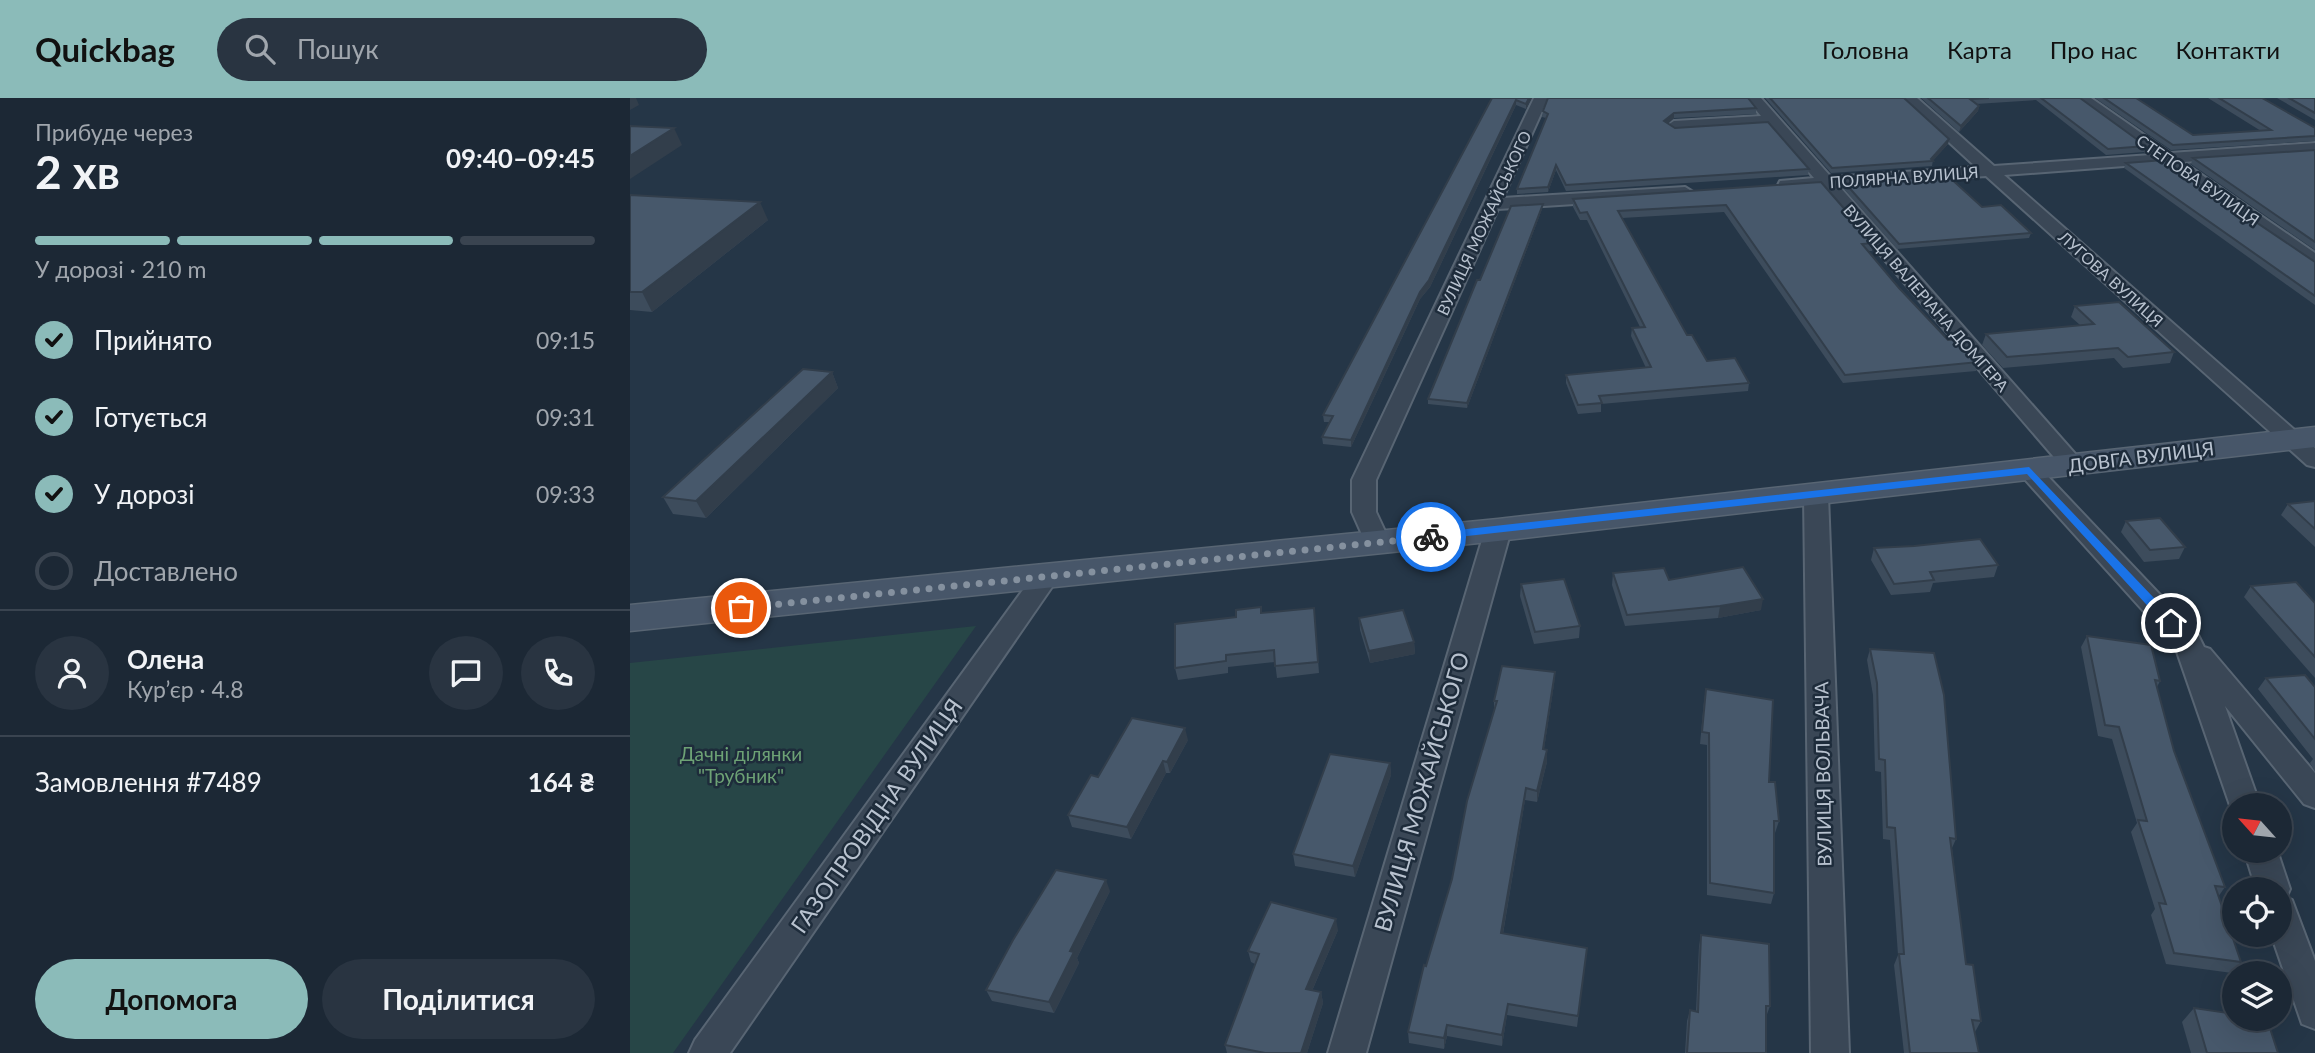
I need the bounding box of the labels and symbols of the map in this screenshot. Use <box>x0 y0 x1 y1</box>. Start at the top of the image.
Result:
street label: ВУЛИЦЯ МОЖАЙСЬКОГО <box>1432 127 1535 318</box>
street label: СТЕПОВА ВУЛИЦЯ <box>2133 130 2263 229</box>
street label: ПОЛЯРНА ВУЛИЦЯ <box>1829 162 1979 191</box>
street label: ВУЛИЦЯ ВАЛЕРІАНА ДОМГЕРА <box>1840 200 2013 395</box>
street label: ЛУГОВА ВУЛИЦЯ <box>2055 226 2167 330</box>
street label: ДОВГА ВУЛИЦЯ <box>2067 436 2215 477</box>
courier <box>1396 502 1466 572</box>
pin <box>711 578 771 638</box>
pin <box>2141 593 2201 653</box>
street label: ВУЛИЦЯ МОЖАЙСЬКОГО <box>1368 649 1474 935</box>
street label: ВУЛИЦЯ ВОЛЬВАЧА <box>1809 681 1836 867</box>
street label: ГАЗОПРОВІДНА ВУЛИЦЯ <box>784 693 968 938</box>
park label: Дачні ділянки "Трубник" <box>680 742 802 787</box>
north arrow <box>2222 793 2292 863</box>

